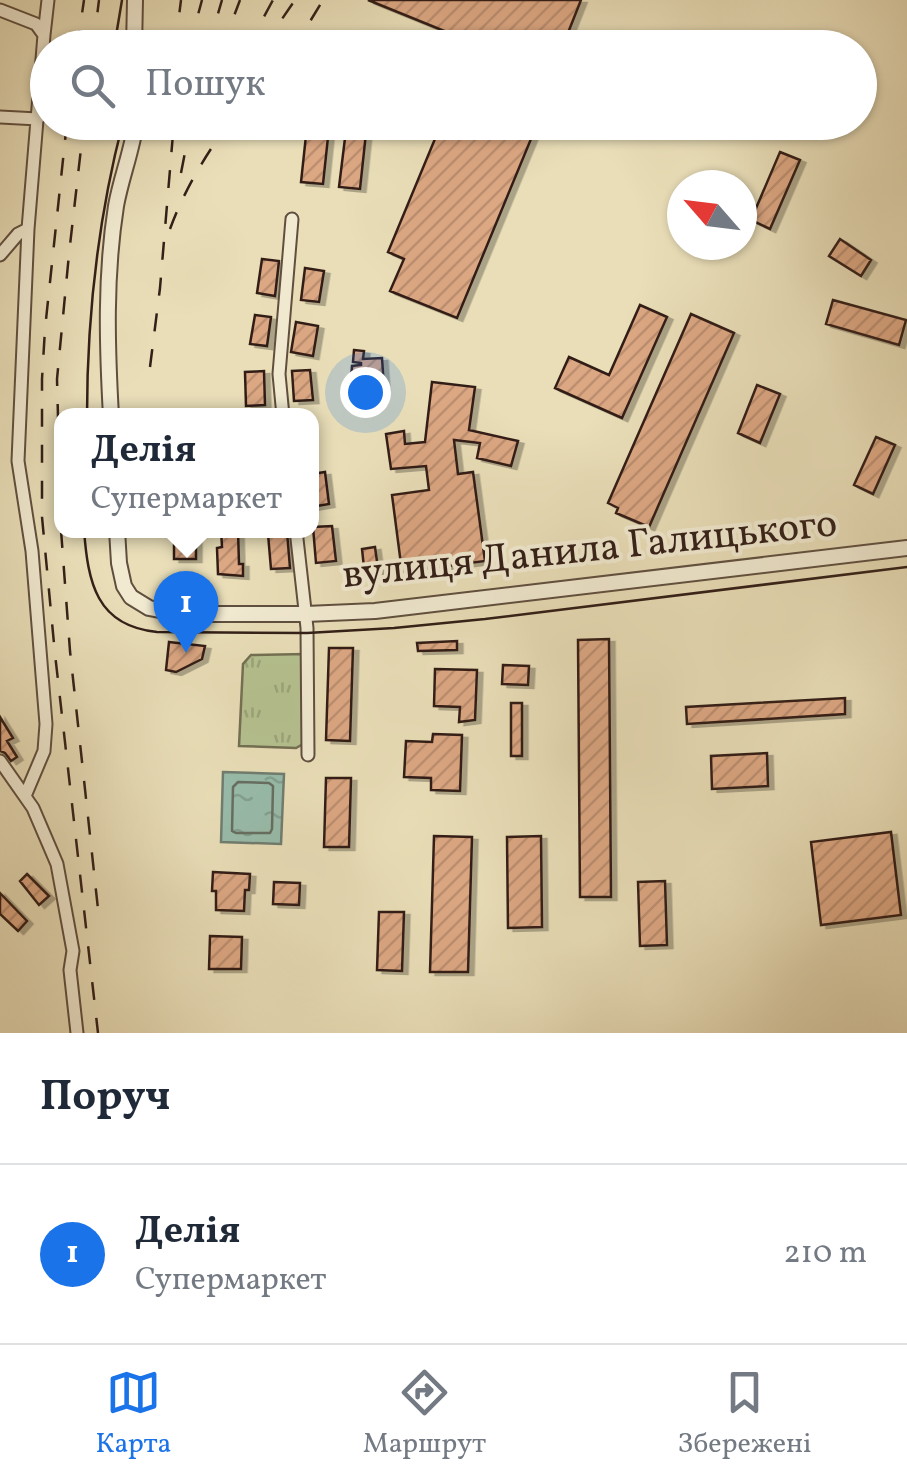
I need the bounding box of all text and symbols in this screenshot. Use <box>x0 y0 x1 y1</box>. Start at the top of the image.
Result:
search box <box>30 30 877 140</box>
icon: search <box>65 58 120 113</box>
text: Пошук <box>145 59 265 112</box>
north arrow <box>667 170 757 260</box>
your location <box>340 367 391 418</box>
popup <box>54 408 319 538</box>
text: Делія <box>91 425 196 478</box>
text: Супермаркет <box>91 478 282 522</box>
street label: вулиця Данила Галицького <box>340 497 840 605</box>
pin: 1 <box>154 570 218 653</box>
text: Поруч <box>40 1069 170 1128</box>
text: Делія <box>135 1206 241 1259</box>
text: 1 <box>66 1232 79 1276</box>
text: 210 m <box>783 1232 867 1276</box>
text: Супермаркет <box>135 1259 326 1303</box>
tab: Карта <box>96 1365 172 1464</box>
tab: Маршрут <box>363 1365 486 1464</box>
tab: Збережені <box>677 1365 811 1464</box>

